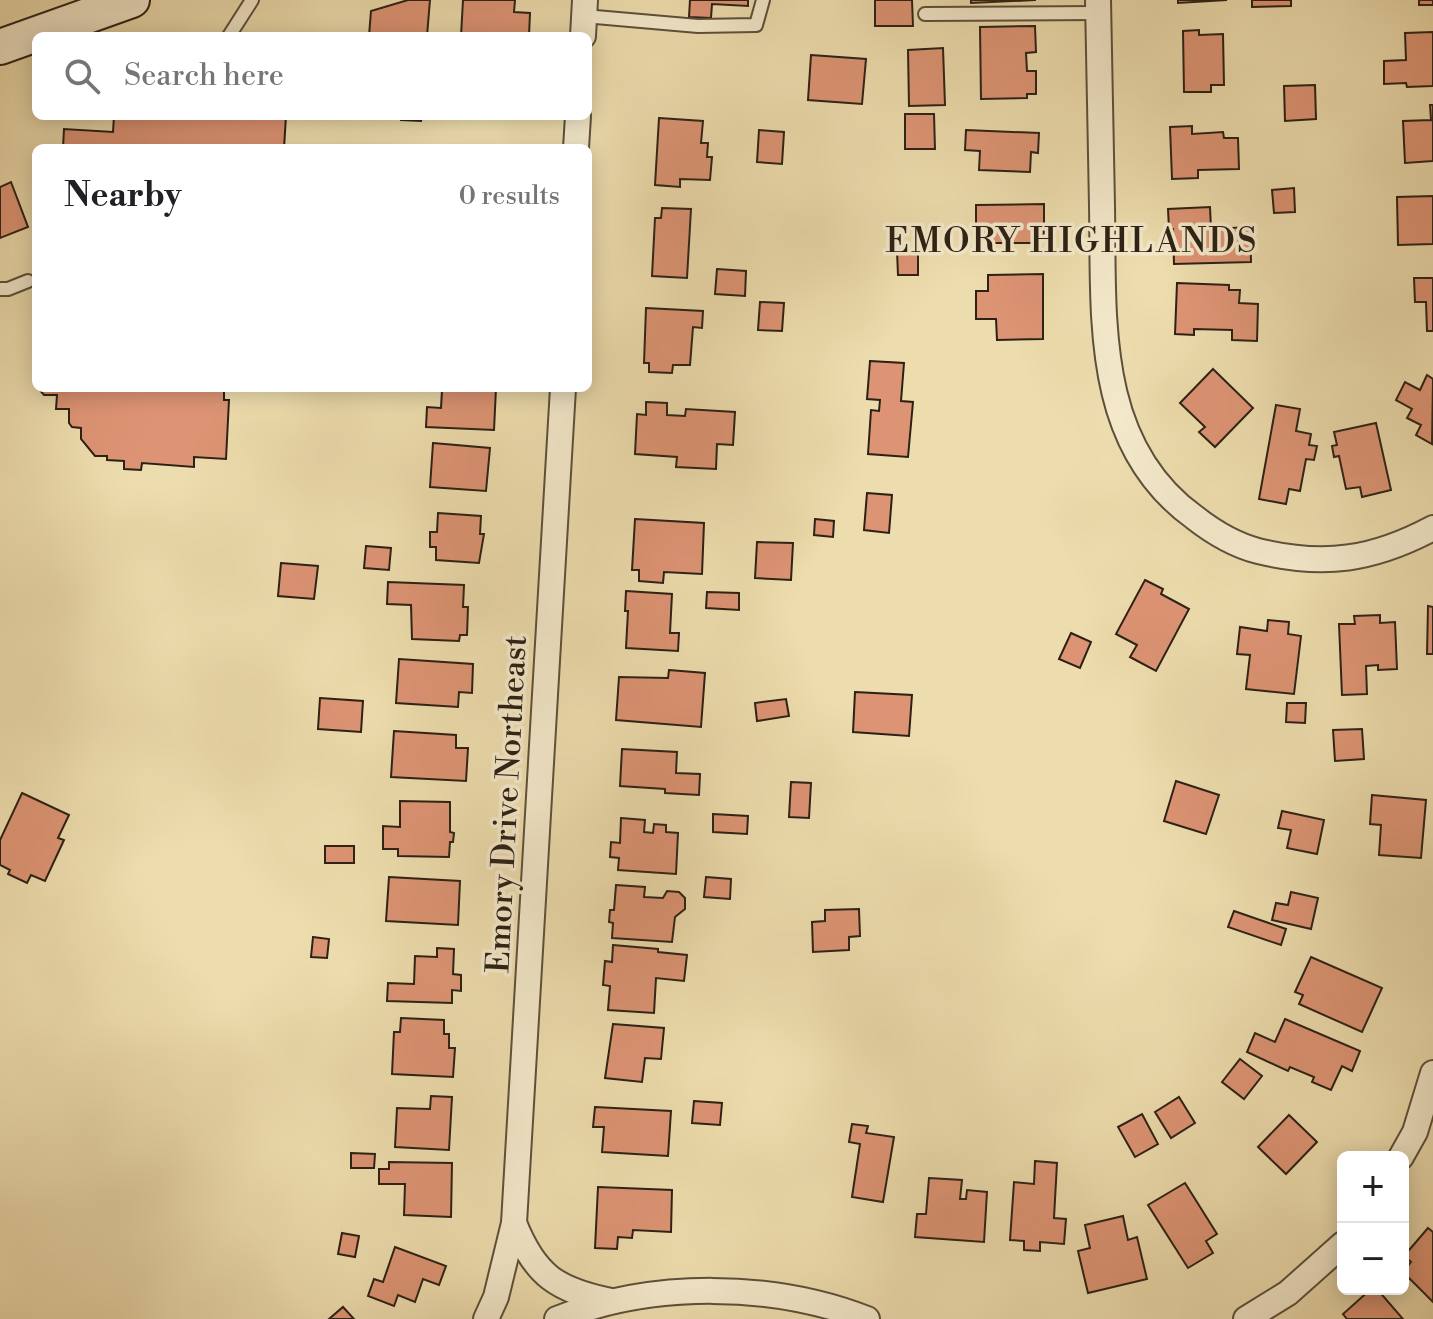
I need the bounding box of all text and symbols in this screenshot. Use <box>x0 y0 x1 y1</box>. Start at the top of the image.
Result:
search box <box>32 32 592 120</box>
icon: search <box>60 54 104 98</box>
text: Search here <box>124 57 284 95</box>
text: Nearby <box>64 175 182 217</box>
text: 0 results <box>459 180 560 212</box>
district label: EMORY HIGHLANDS <box>886 221 1259 263</box>
street label: Emory Drive Northeast <box>478 634 536 974</box>
map controls <box>1337 1151 1409 1295</box>
button: + <box>1337 1151 1409 1223</box>
button: − <box>1337 1223 1409 1295</box>

